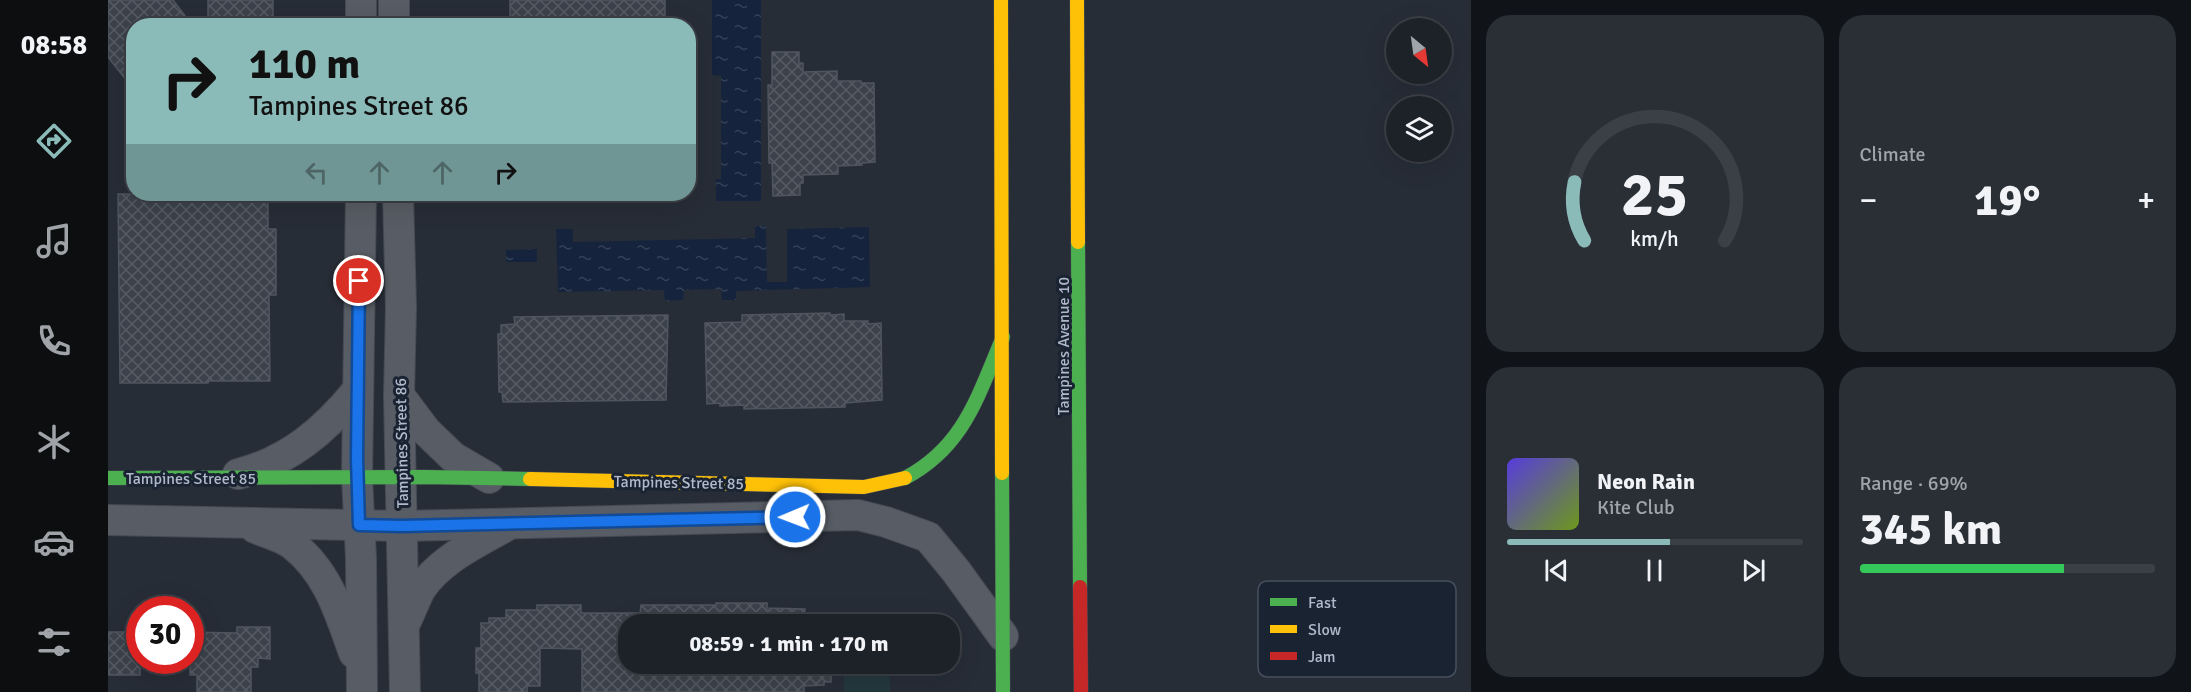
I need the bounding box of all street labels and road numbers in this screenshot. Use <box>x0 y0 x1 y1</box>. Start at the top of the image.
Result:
street label: Tampines Avenue 10 <box>1054 277 1074 415</box>
street label: Tampines Street 86 <box>391 378 413 508</box>
street label: Tampines Street 85 <box>126 469 256 489</box>
street label: Tampines Street 85 <box>614 472 744 494</box>

